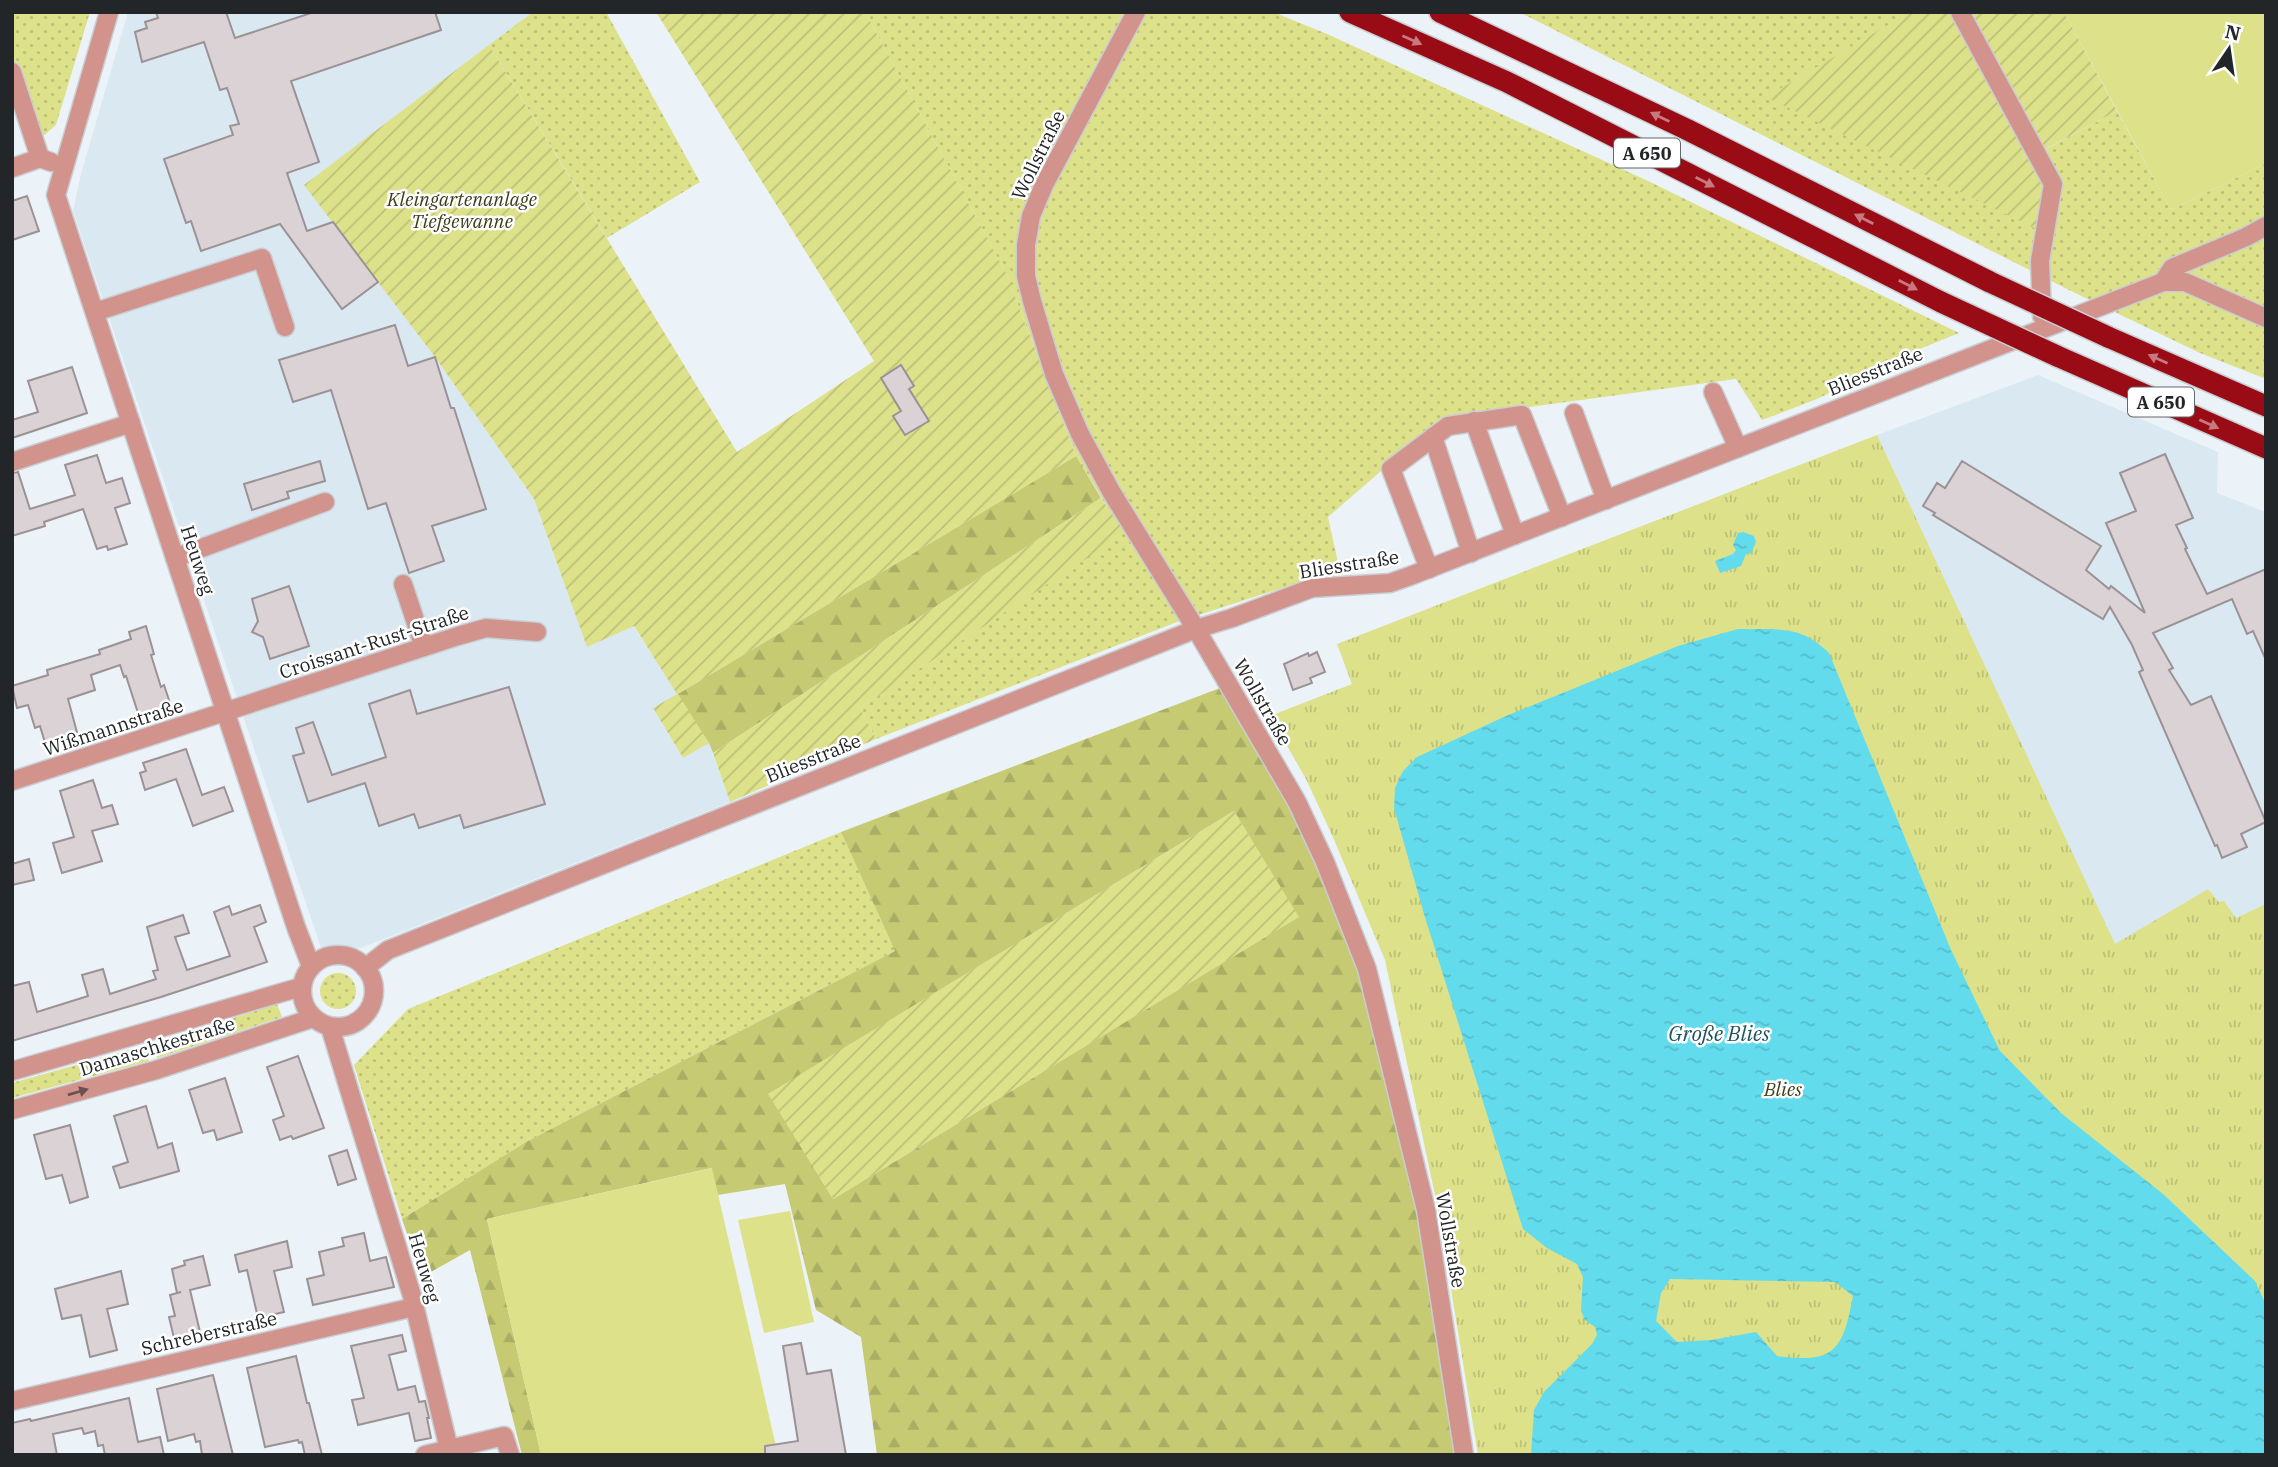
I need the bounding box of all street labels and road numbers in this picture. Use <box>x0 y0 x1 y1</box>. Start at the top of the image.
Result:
street label: Wollstraße <box>1006 106 1070 204</box>
road number: A 650 <box>1614 138 1680 168</box>
street label: Bliesstraße <box>1824 341 1926 401</box>
road number: A 650 <box>2128 388 2194 416</box>
street label: Heuweg <box>175 522 221 599</box>
street label: Bliesstraße <box>1297 544 1401 584</box>
street label: Croissant-Rust-Straße <box>276 600 472 684</box>
street label: Wollstraße <box>1228 654 1298 750</box>
street label: Wißmannstraße <box>40 693 186 761</box>
street label: Bliesstraße <box>762 728 864 788</box>
street label: Damaschkestraße <box>76 1011 238 1081</box>
street label: Wollstraße <box>1431 1190 1471 1290</box>
street label: Heuweg <box>404 1230 447 1307</box>
street label: Schreberstraße <box>139 1306 279 1360</box>

